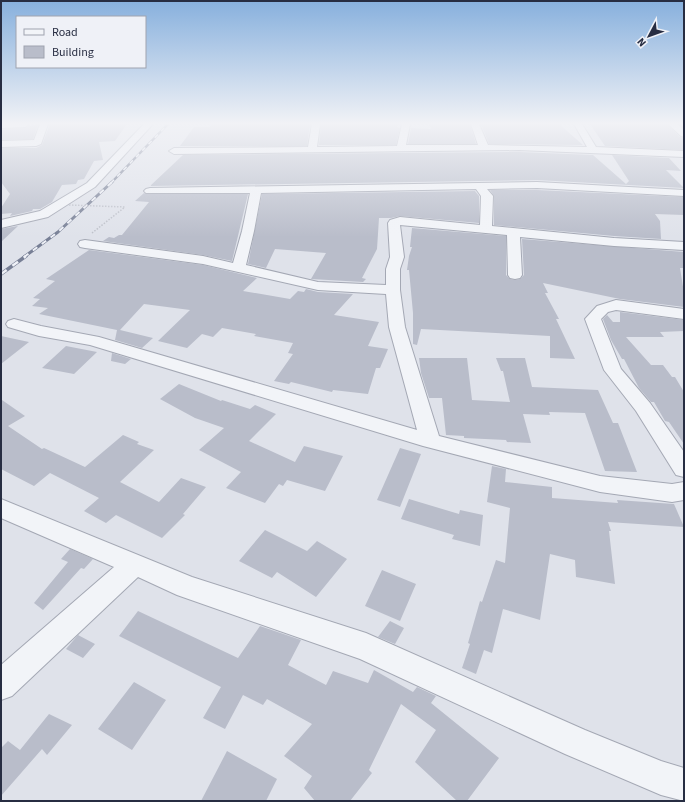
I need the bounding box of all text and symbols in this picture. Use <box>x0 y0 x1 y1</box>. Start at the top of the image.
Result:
legend <box>16 16 146 68</box>
north arrow <box>629 16 669 56</box>
text: Road <box>52 24 78 41</box>
text: N <box>634 35 650 50</box>
text: Building <box>52 44 94 61</box>

